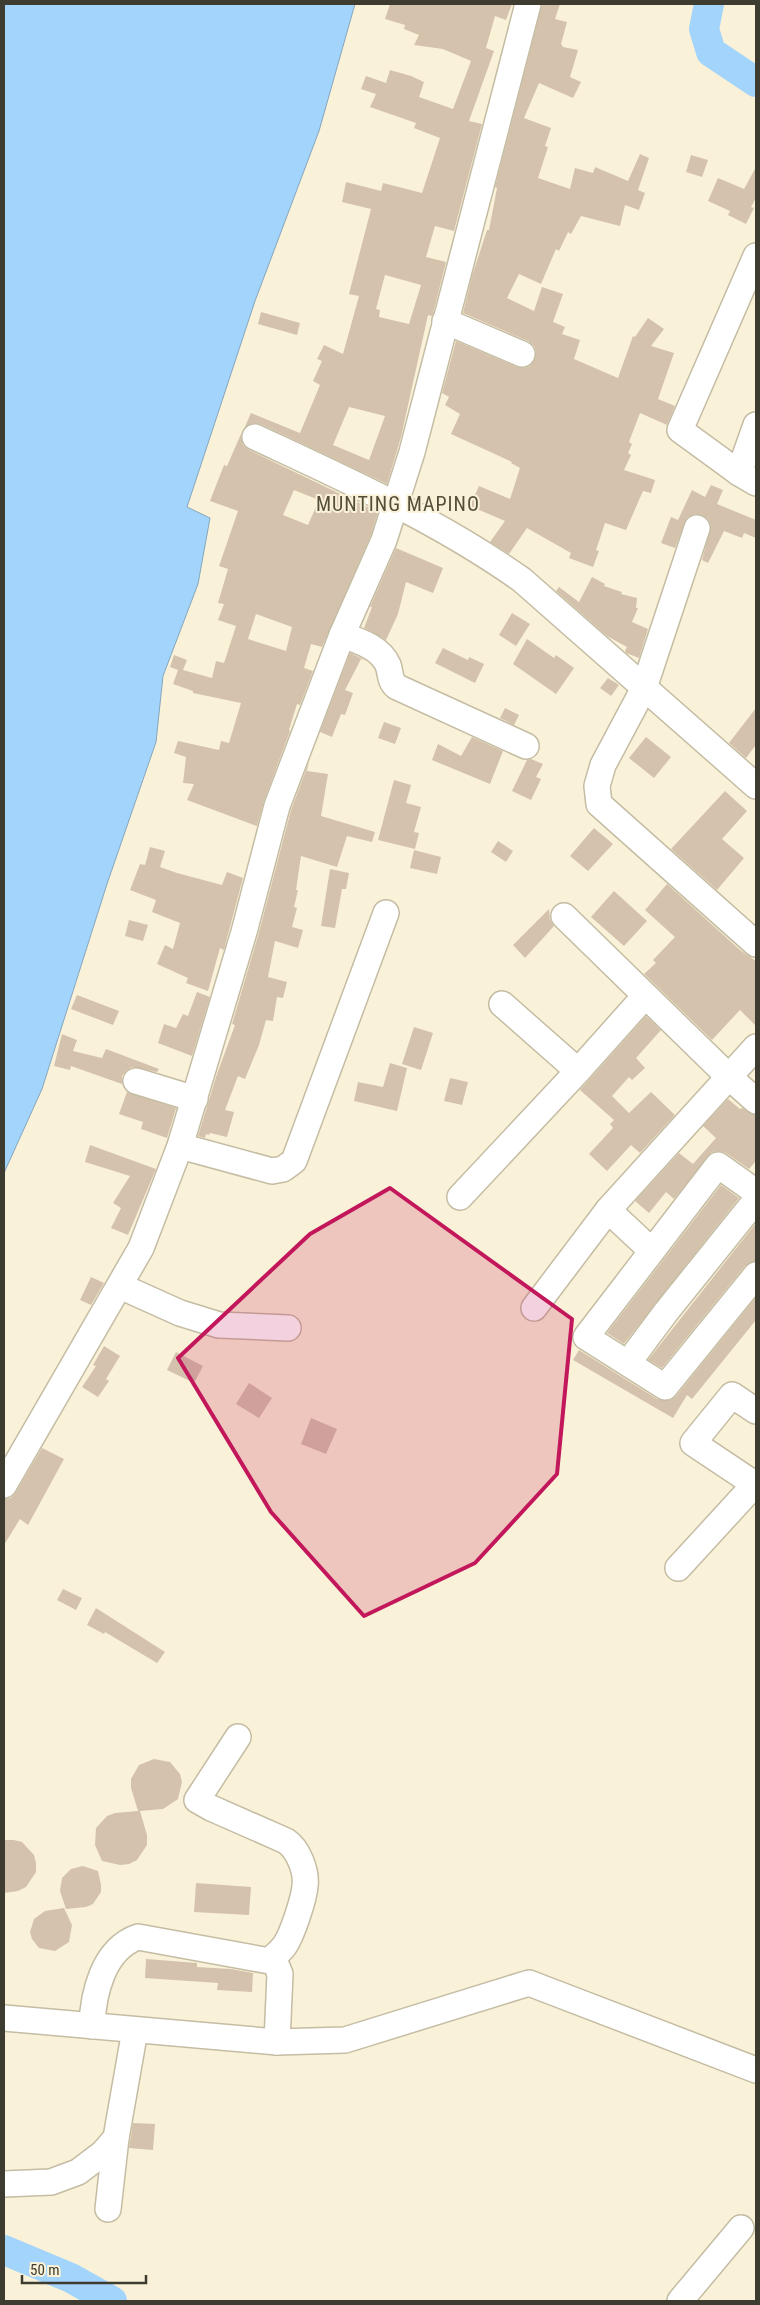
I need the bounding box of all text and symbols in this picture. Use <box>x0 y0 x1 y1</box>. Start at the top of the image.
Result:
district label: MUNTING MAPINO <box>316 492 480 516</box>
scale bar <box>22 2252 146 2284</box>
text: 50 m <box>30 2261 60 2279</box>

